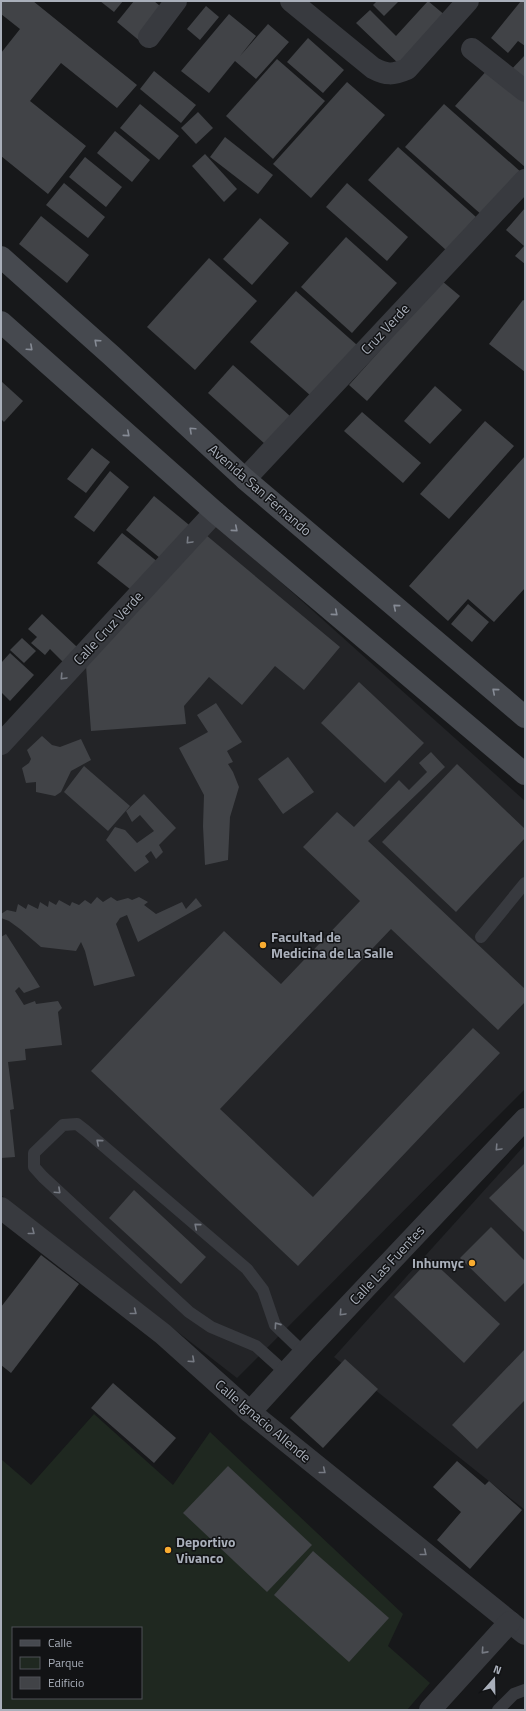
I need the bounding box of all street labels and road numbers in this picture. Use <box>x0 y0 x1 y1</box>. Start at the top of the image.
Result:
street label: Cruz Verde <box>355 298 414 359</box>
street label: Avenida San Fernando <box>204 439 317 540</box>
street label: Calle Cruz Verde <box>68 586 148 669</box>
street label: Calle Las Fuentes <box>344 1220 429 1309</box>
street label: Calle Ignacio Allende <box>211 1374 316 1467</box>

